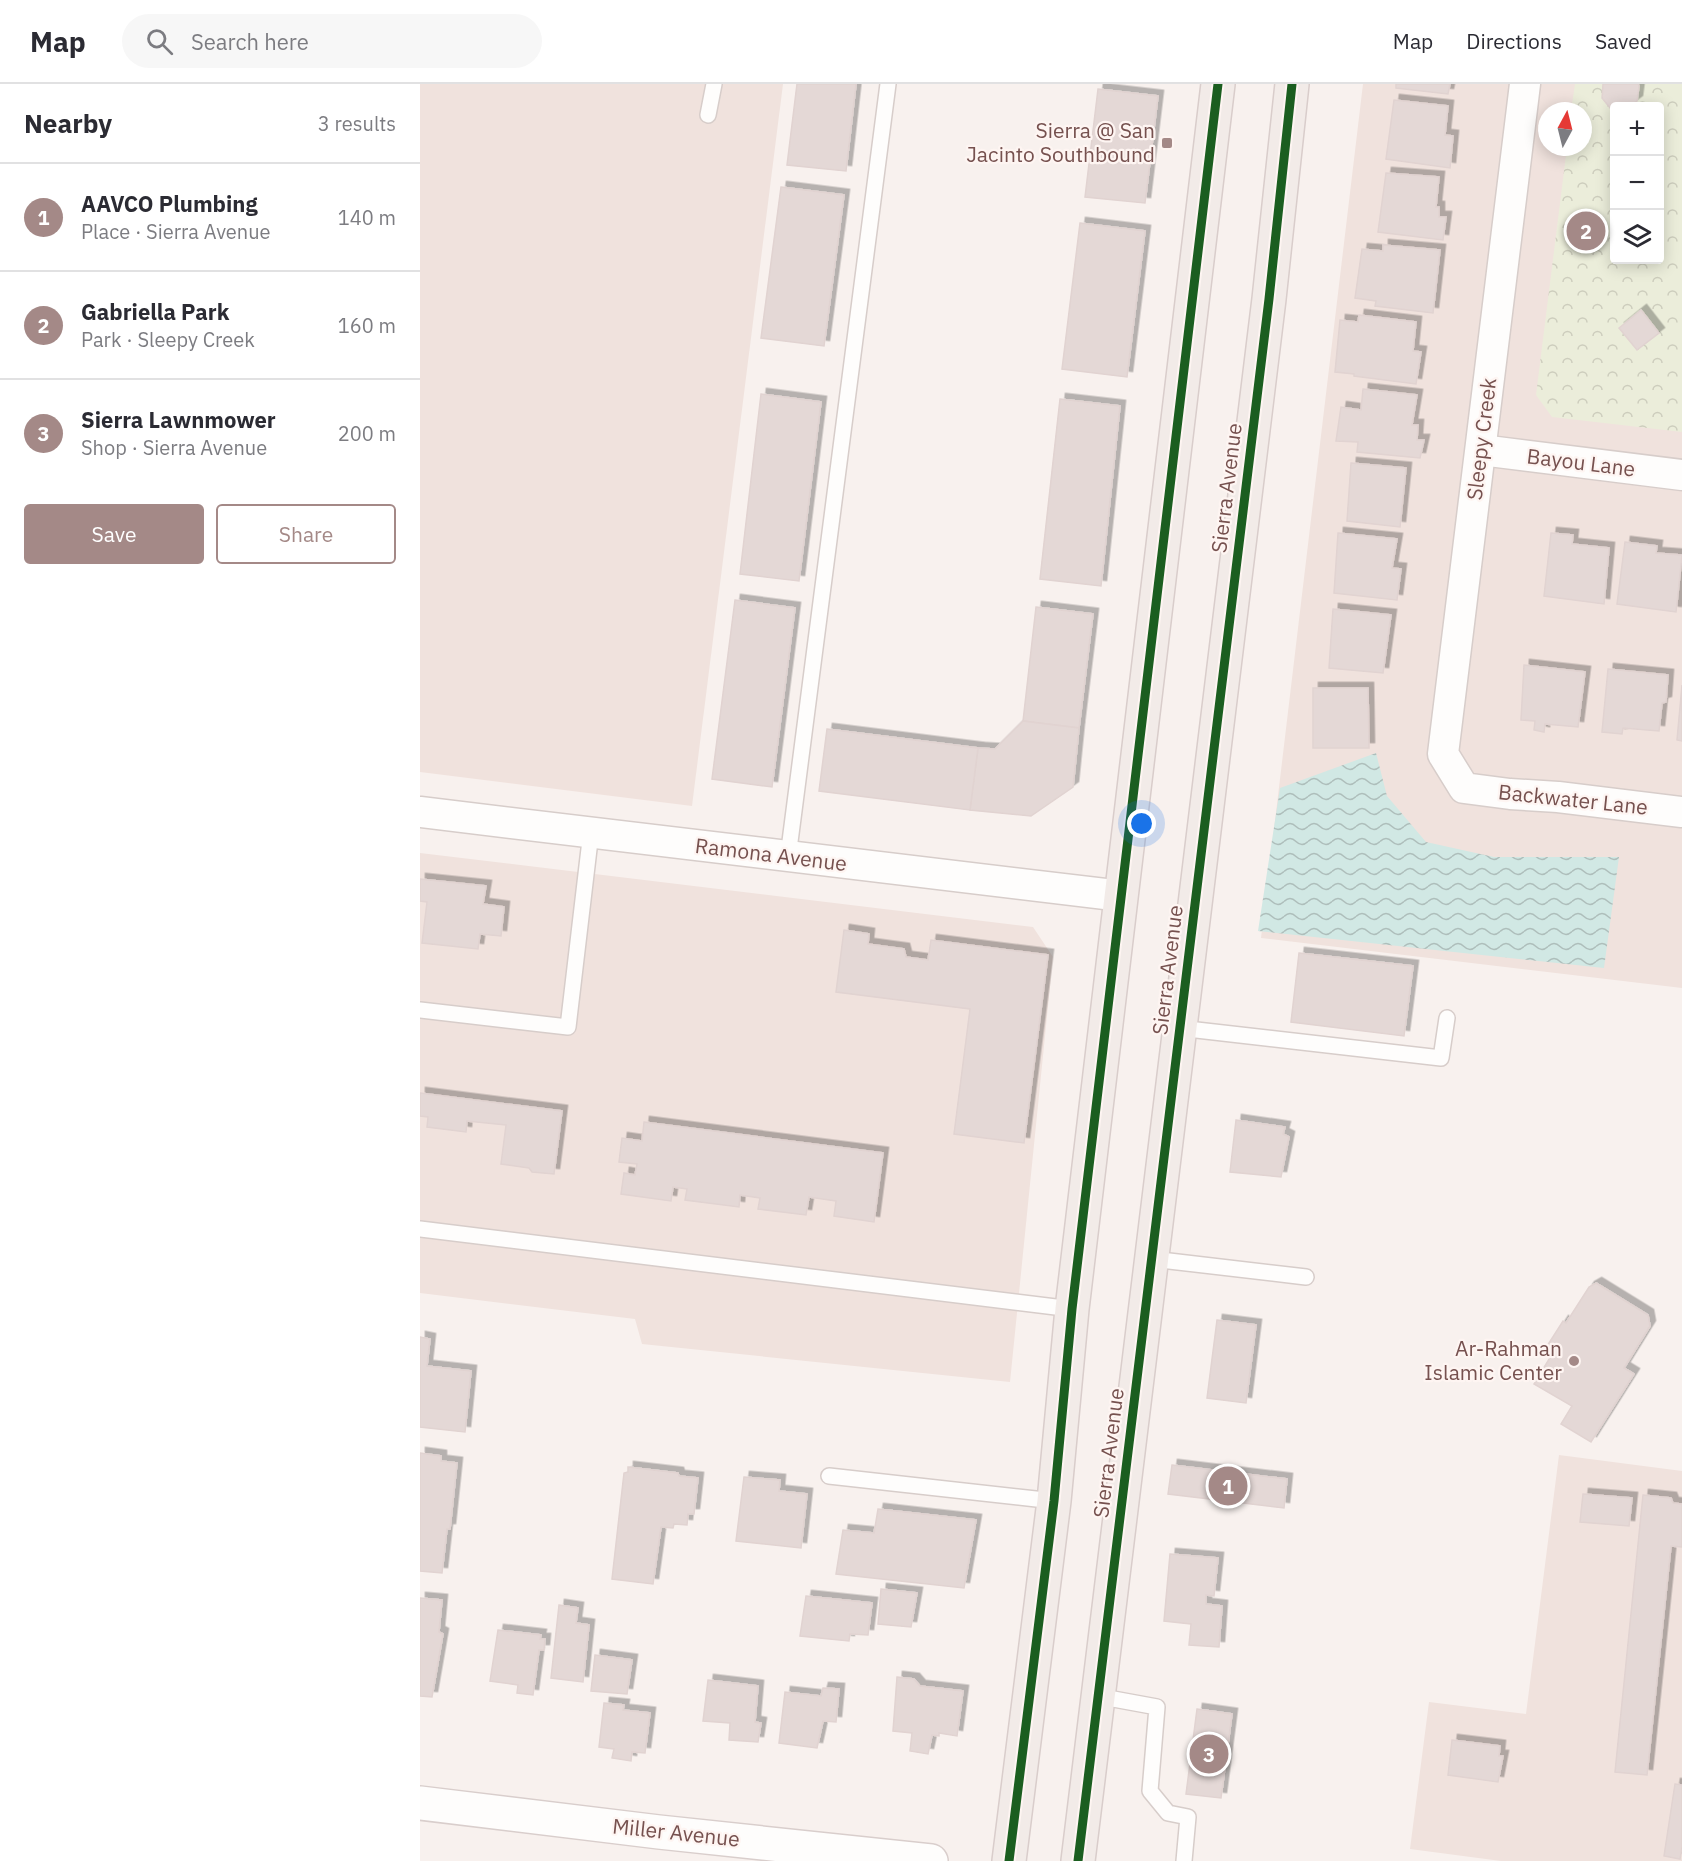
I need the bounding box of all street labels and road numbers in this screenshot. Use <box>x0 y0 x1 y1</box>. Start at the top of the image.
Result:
street label: Sleepy Creek <box>1460 376 1502 502</box>
street label: Sierra Avenue <box>1204 421 1248 554</box>
street label: Bayou Lane <box>1525 441 1637 483</box>
street label: Backwater Lane <box>1497 777 1649 821</box>
street label: Ramona Avenue <box>694 831 849 877</box>
street label: Sierra Avenue <box>1145 903 1189 1036</box>
street label: Sierra Avenue <box>1086 1386 1130 1519</box>
street label: Miller Avenue <box>611 1811 741 1853</box>

